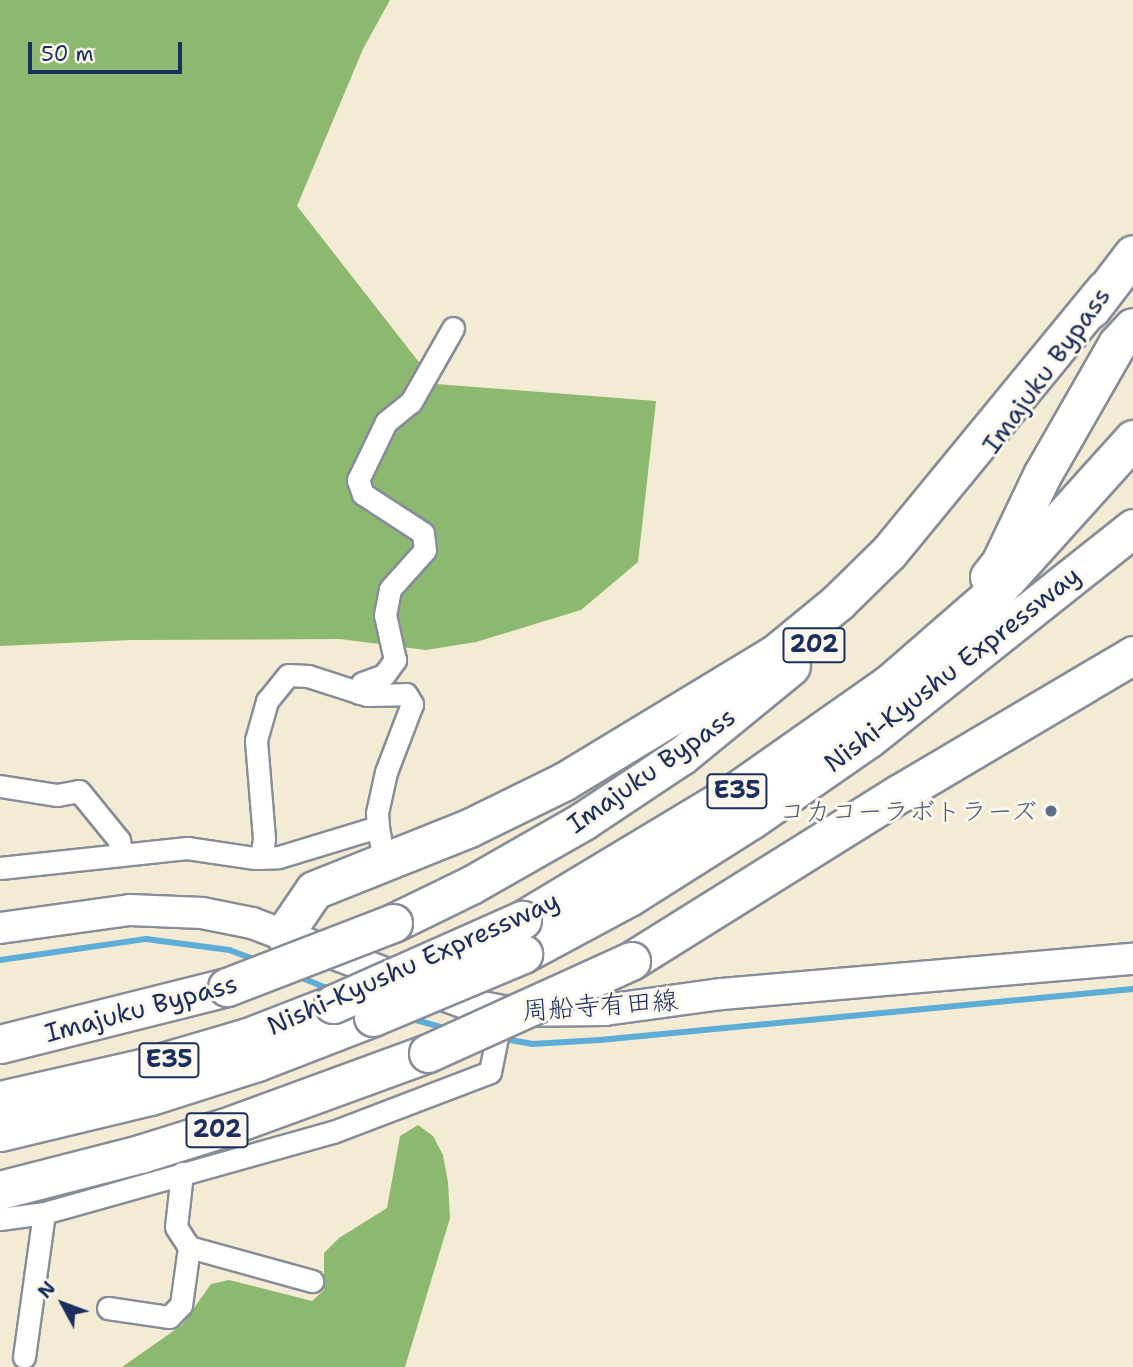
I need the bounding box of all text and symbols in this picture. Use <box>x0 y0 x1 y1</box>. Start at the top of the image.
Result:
scale bar <box>32 28 186 72</box>
text: 50 m <box>41 40 94 68</box>
street label: Imajuku Bypass <box>975 281 1117 459</box>
street label: Nishi-Kyushu Expressway <box>818 559 1086 779</box>
road number: 202 <box>781 624 847 666</box>
street label: Imajuku Bypass <box>561 700 741 840</box>
road number: E35 <box>706 770 768 812</box>
place label: コカコーラボトラーズ <box>777 795 1037 827</box>
marker: コカコーラボトラーズ <box>1043 803 1059 819</box>
street label: Nishi-Kyushu Expressway <box>262 884 564 1042</box>
street label: Imajuku Bypass <box>41 967 241 1049</box>
street label: 周船寺有田線 <box>521 984 679 1026</box>
road number: E35 <box>138 1040 200 1080</box>
road number: 202 <box>184 1110 250 1150</box>
north arrow <box>28 1269 98 1339</box>
text: N <box>32 1276 61 1304</box>

